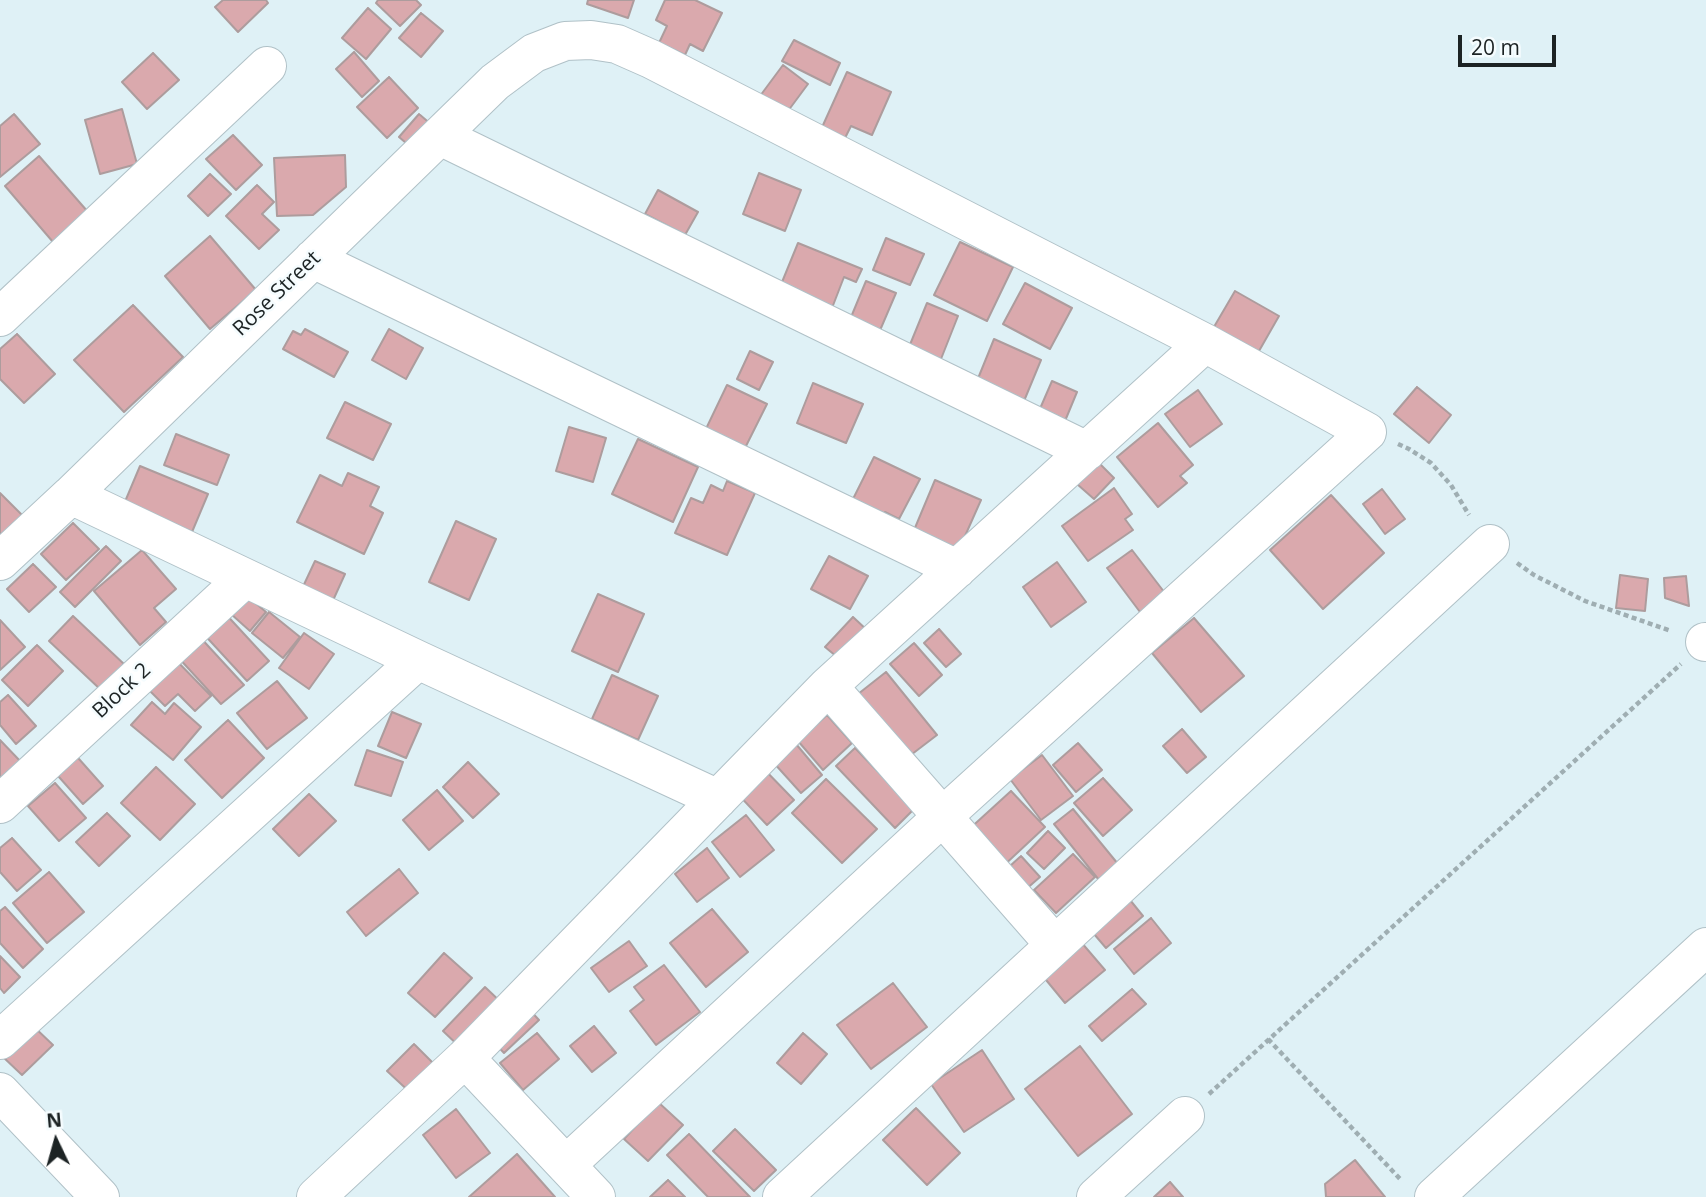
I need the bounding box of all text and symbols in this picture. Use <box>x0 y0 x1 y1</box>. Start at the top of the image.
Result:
scale bar <box>1461 21 1559 65</box>
text: 20 m <box>1471 33 1520 61</box>
street label: Rose Street <box>228 246 326 342</box>
street label: Block 2 <box>88 658 156 724</box>
north arrow <box>21 1106 91 1176</box>
text: N <box>45 1106 63 1134</box>

